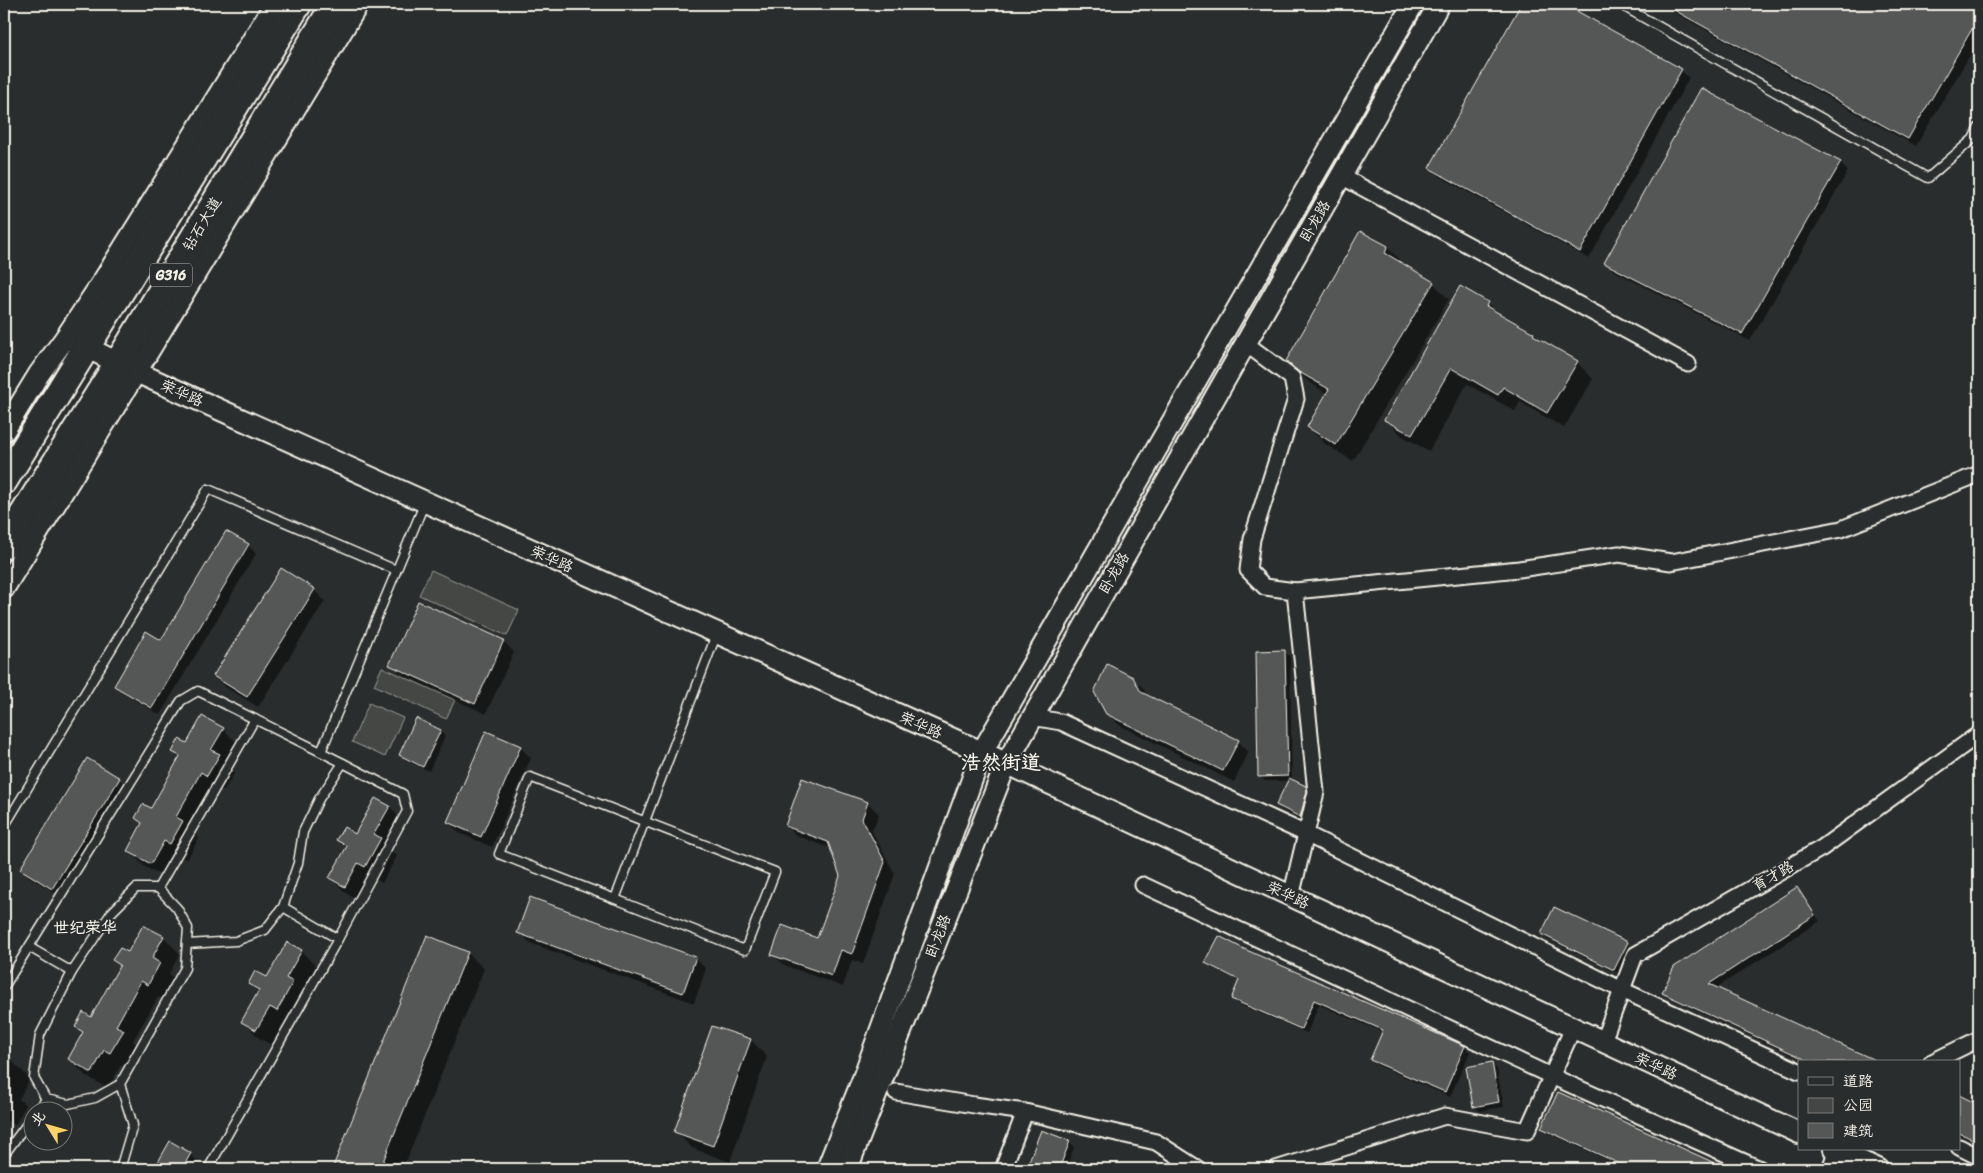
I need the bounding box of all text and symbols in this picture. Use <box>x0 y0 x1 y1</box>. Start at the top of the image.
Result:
street label: 钻石大道 <box>175 192 229 256</box>
street label: 卧龙路 <box>1292 195 1338 247</box>
road number: G316 <box>150 264 192 286</box>
street label: 荣华路 <box>156 372 208 414</box>
street label: 荣华路 <box>526 538 578 580</box>
street label: 卧龙路 <box>1091 547 1137 599</box>
street label: 荣华路 <box>895 704 947 746</box>
district label: 浩然街道 <box>961 745 1041 780</box>
street label: 育才路 <box>1747 853 1799 899</box>
street label: 荣华路 <box>1262 874 1314 916</box>
street label: 卧龙路 <box>918 910 958 962</box>
district label: 世纪荣华 <box>53 913 117 942</box>
street label: 荣华路 <box>1630 1045 1682 1087</box>
legend <box>1798 1060 1960 1150</box>
text: 道路 <box>1843 1068 1873 1094</box>
text: 公园 <box>1843 1092 1873 1118</box>
north arrow <box>22 1100 72 1150</box>
text: 北 <box>24 1105 52 1132</box>
text: 建筑 <box>1843 1118 1873 1144</box>

